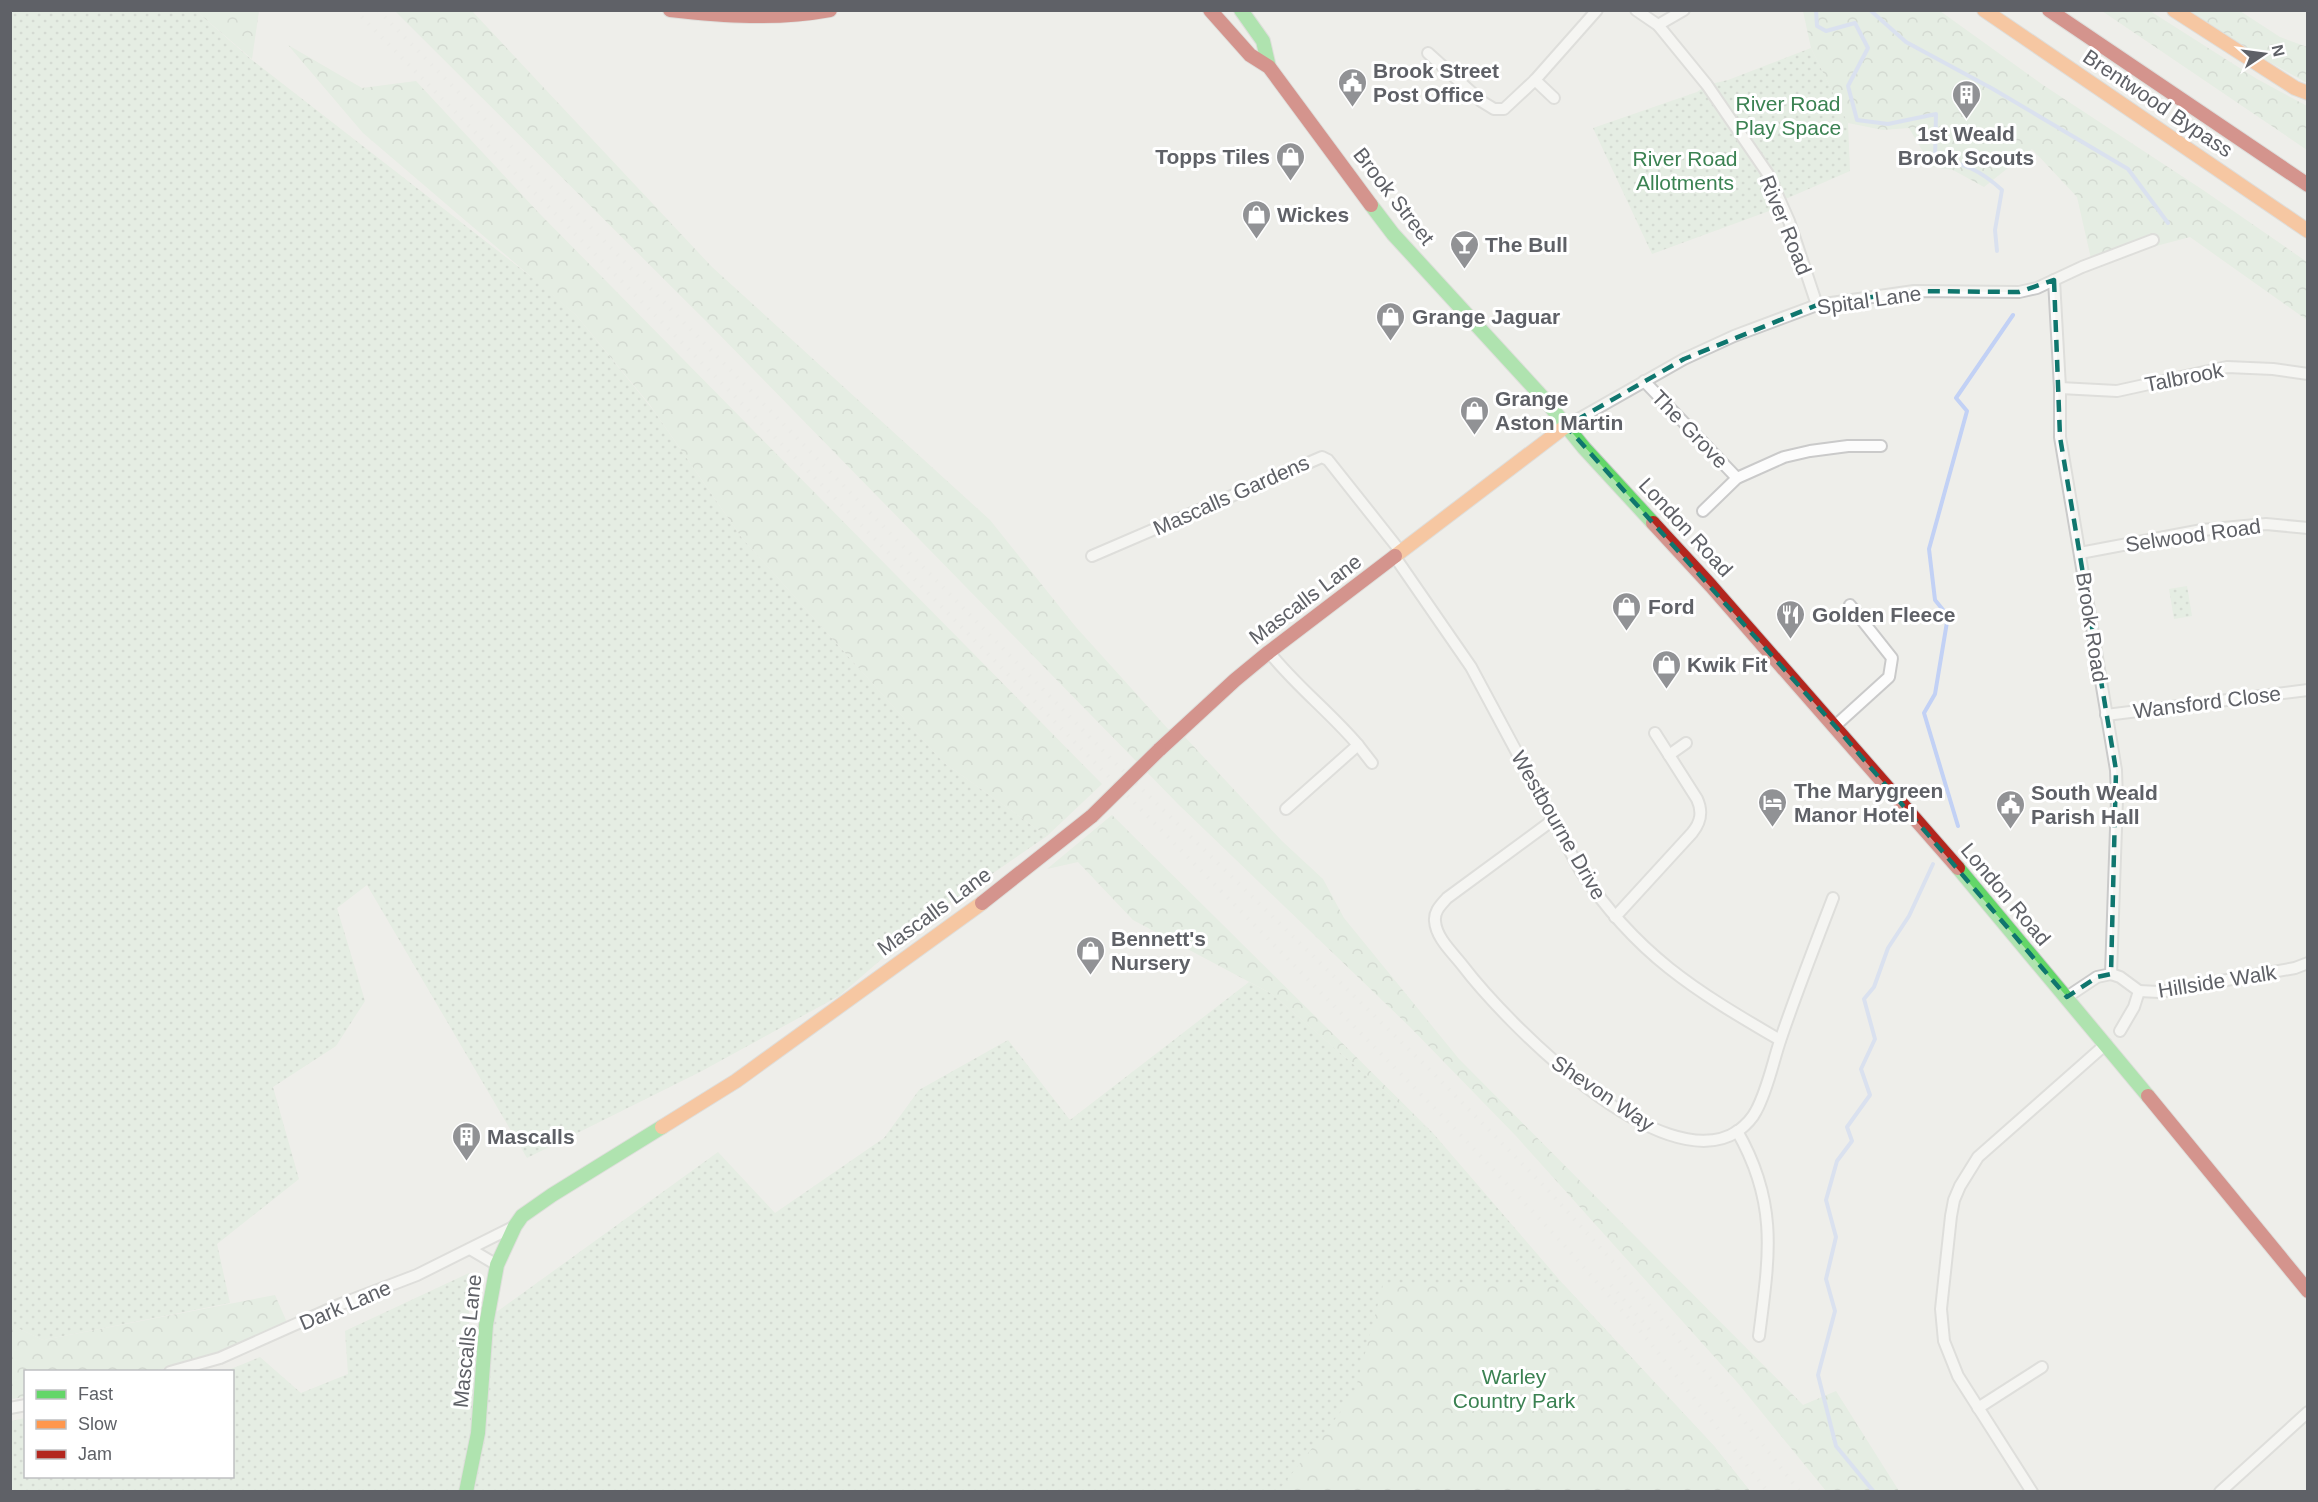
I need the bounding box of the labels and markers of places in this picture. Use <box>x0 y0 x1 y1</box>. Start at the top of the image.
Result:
place label: Brook Street Post Office <box>1373 59 1499 106</box>
public building icon: Brook Street Post Office <box>1336 66 1368 108</box>
building icon: 1st Weald Brook Scouts <box>1950 78 1982 120</box>
place label: 1st Weald Brook Scouts <box>1898 122 2034 169</box>
shop icon: Topps Tiles <box>1275 140 1307 182</box>
place label: Topps Tiles <box>1155 145 1270 168</box>
shop icon: Wickes <box>1240 198 1272 240</box>
place label: Wickes <box>1277 203 1349 226</box>
bar icon: The Bull <box>1448 228 1480 270</box>
place label: The Bull <box>1485 233 1568 256</box>
shop icon: Grange Jaguar <box>1375 300 1407 342</box>
place label: Grange Jaguar <box>1412 305 1560 328</box>
place label: Grange Aston Martin <box>1495 387 1623 434</box>
shop icon: Grange Aston Martin <box>1458 394 1490 436</box>
shop icon: Ford <box>1611 590 1643 632</box>
place label: Ford <box>1648 595 1695 618</box>
restaurant icon: Golden Fleece <box>1775 598 1807 640</box>
place label: Golden Fleece <box>1812 603 1956 626</box>
shop icon: Kwik Fit <box>1650 648 1682 690</box>
place label: Kwik Fit <box>1687 653 1768 676</box>
place label: The Marygreen Manor Hotel <box>1794 779 1943 826</box>
place label: South Weald Parish Hall <box>2031 781 2158 828</box>
hotel icon: The Marygreen Manor Hotel <box>1757 786 1789 828</box>
public building icon: South Weald Parish Hall <box>1994 788 2026 830</box>
place label: Bennett's Nursery <box>1111 927 1206 974</box>
shop icon: Bennett's Nursery <box>1074 934 1106 976</box>
building icon: Mascalls <box>450 1120 482 1162</box>
place label: Mascalls <box>487 1125 575 1148</box>

